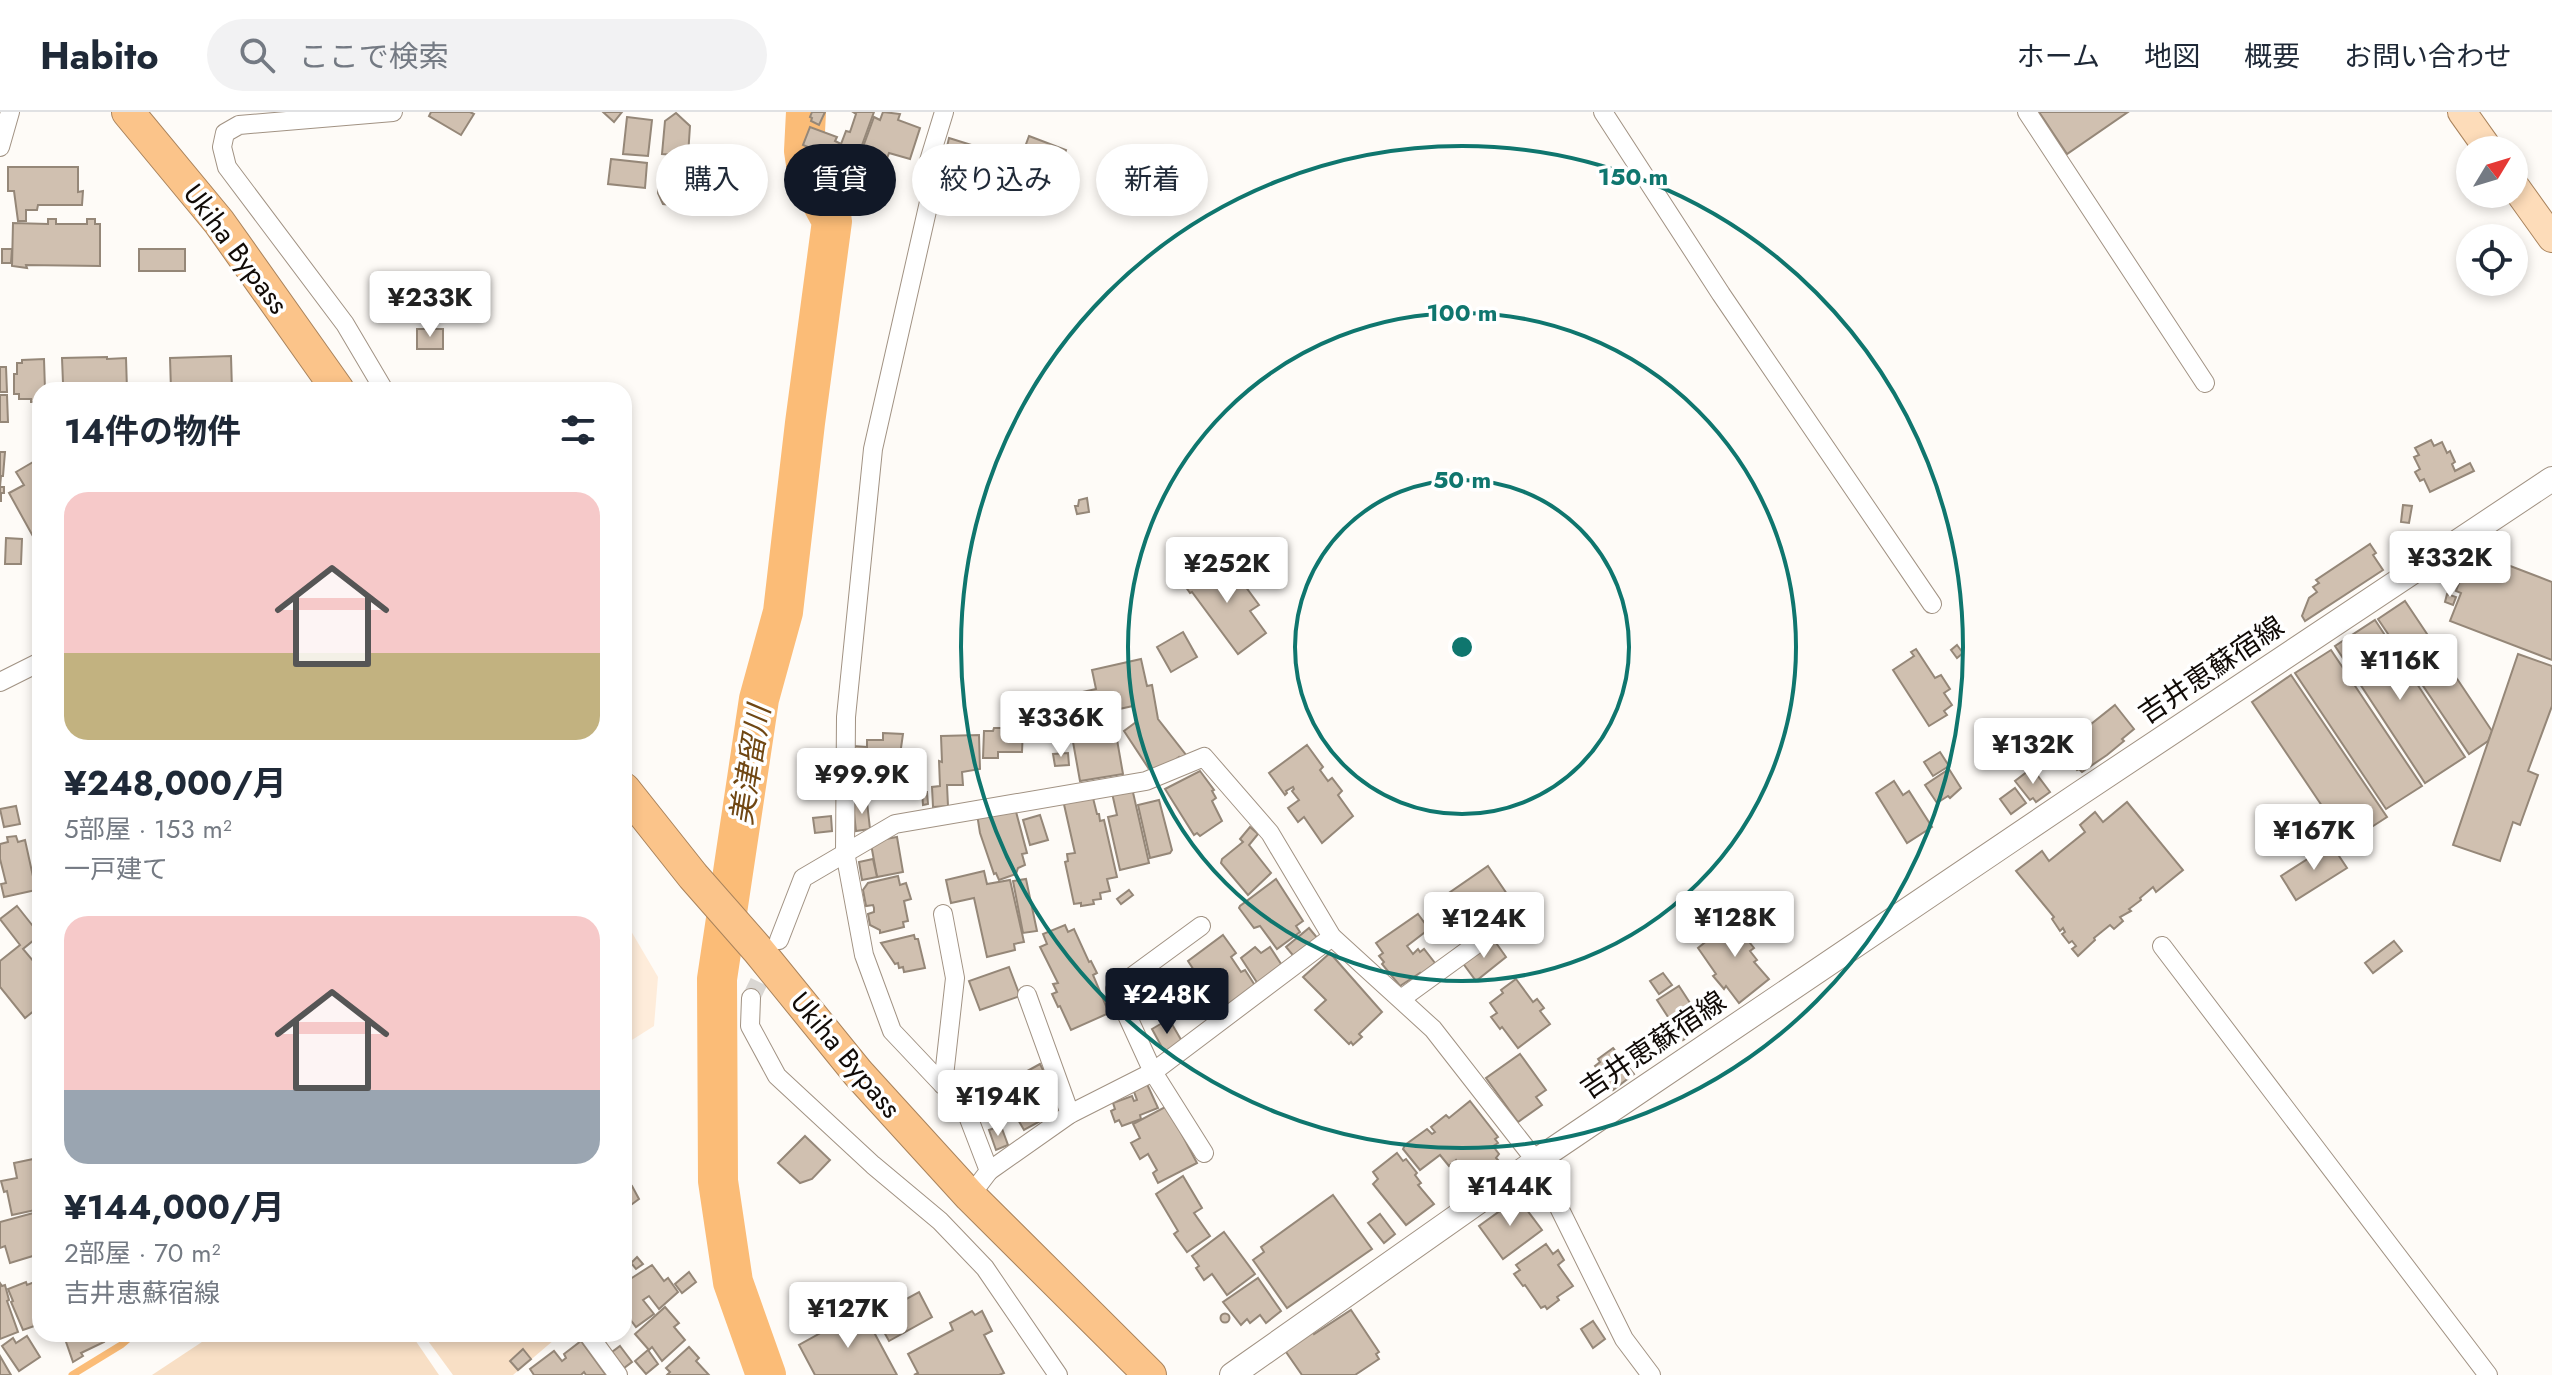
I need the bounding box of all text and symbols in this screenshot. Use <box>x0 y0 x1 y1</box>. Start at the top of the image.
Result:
search box <box>207 19 767 91</box>
text: Habito <box>40 28 159 83</box>
icon: search <box>235 33 279 77</box>
text: ここで検索 <box>299 35 449 78</box>
text: ホーム <box>2017 36 2100 77</box>
text: 地図 <box>2144 36 2200 77</box>
text: 概要 <box>2244 36 2300 77</box>
text: お問い合わせ <box>2344 36 2512 77</box>
north arrow <box>2456 136 2528 208</box>
map controls <box>2456 136 2528 296</box>
chip: 購入 <box>656 144 768 216</box>
chip: 賃貸 <box>784 144 896 216</box>
chip: 絞り込み <box>912 144 1080 216</box>
chip: 新着 <box>1096 144 1208 216</box>
text: 150 m <box>1598 159 1668 194</box>
street label: Ukiha Bypass <box>173 175 299 323</box>
button: locate <box>2456 224 2528 296</box>
pin: ¥233K <box>374 271 486 339</box>
text: ¥233K <box>388 278 472 316</box>
text: 100 m <box>1427 295 1497 330</box>
text: 14件の物件 <box>64 407 241 456</box>
icon: filters <box>556 408 600 452</box>
text: 50 m <box>1433 462 1491 497</box>
pin: ¥332K <box>2394 531 2506 599</box>
pin: ¥252K <box>1171 537 1283 605</box>
text: ¥332K <box>2408 538 2492 576</box>
icon: home <box>260 544 404 688</box>
text: ¥252K <box>1184 544 1270 582</box>
street label: 吉井恵蘇宿線 <box>2130 606 2292 734</box>
centre of rings <box>1448 633 1476 661</box>
pin: ¥116K <box>2344 634 2456 702</box>
text: ¥116K <box>2360 641 2440 679</box>
pin: ¥336K <box>1005 691 1117 759</box>
text: ¥336K <box>1018 698 1104 736</box>
water label: 美津留川 <box>719 699 781 828</box>
pin: ¥132K <box>1977 718 2089 786</box>
text: ¥132K <box>1992 725 2074 763</box>
pin: ¥99.9K <box>797 748 927 816</box>
text: ¥99.9K <box>815 755 909 793</box>
text: ¥248,000/月 <box>64 759 287 808</box>
pin: ¥167K <box>2258 804 2370 872</box>
text: 5部屋 · 153 m² <box>64 810 232 848</box>
text: ¥167K <box>2273 811 2355 849</box>
text: 一戸建て <box>64 850 168 888</box>
pin: ¥128K <box>1679 891 1791 959</box>
pin: ¥124K <box>1428 892 1540 960</box>
text: ¥128K <box>1694 898 1776 936</box>
text: ¥124K <box>1442 899 1526 937</box>
icon: home <box>260 968 404 1112</box>
pin: ¥248K <box>1111 968 1223 1036</box>
text: ¥248K <box>1123 975 1211 1013</box>
street label: 吉井恵蘇宿線 <box>1572 981 1734 1109</box>
street label: Ukiha Bypass <box>781 983 911 1127</box>
pin: ¥194K <box>942 1070 1054 1138</box>
text: ¥194K <box>956 1077 1040 1115</box>
pin: ¥144K <box>1454 1160 1566 1228</box>
text: ¥144K <box>1467 1167 1553 1205</box>
text: ¥144,000/月 <box>64 1183 285 1232</box>
text: 2部屋 · 70 m² <box>64 1234 221 1272</box>
text: 吉井恵蘇宿線 <box>64 1274 220 1312</box>
pin: ¥127K <box>792 1282 904 1350</box>
text: ¥127K <box>807 1289 889 1327</box>

